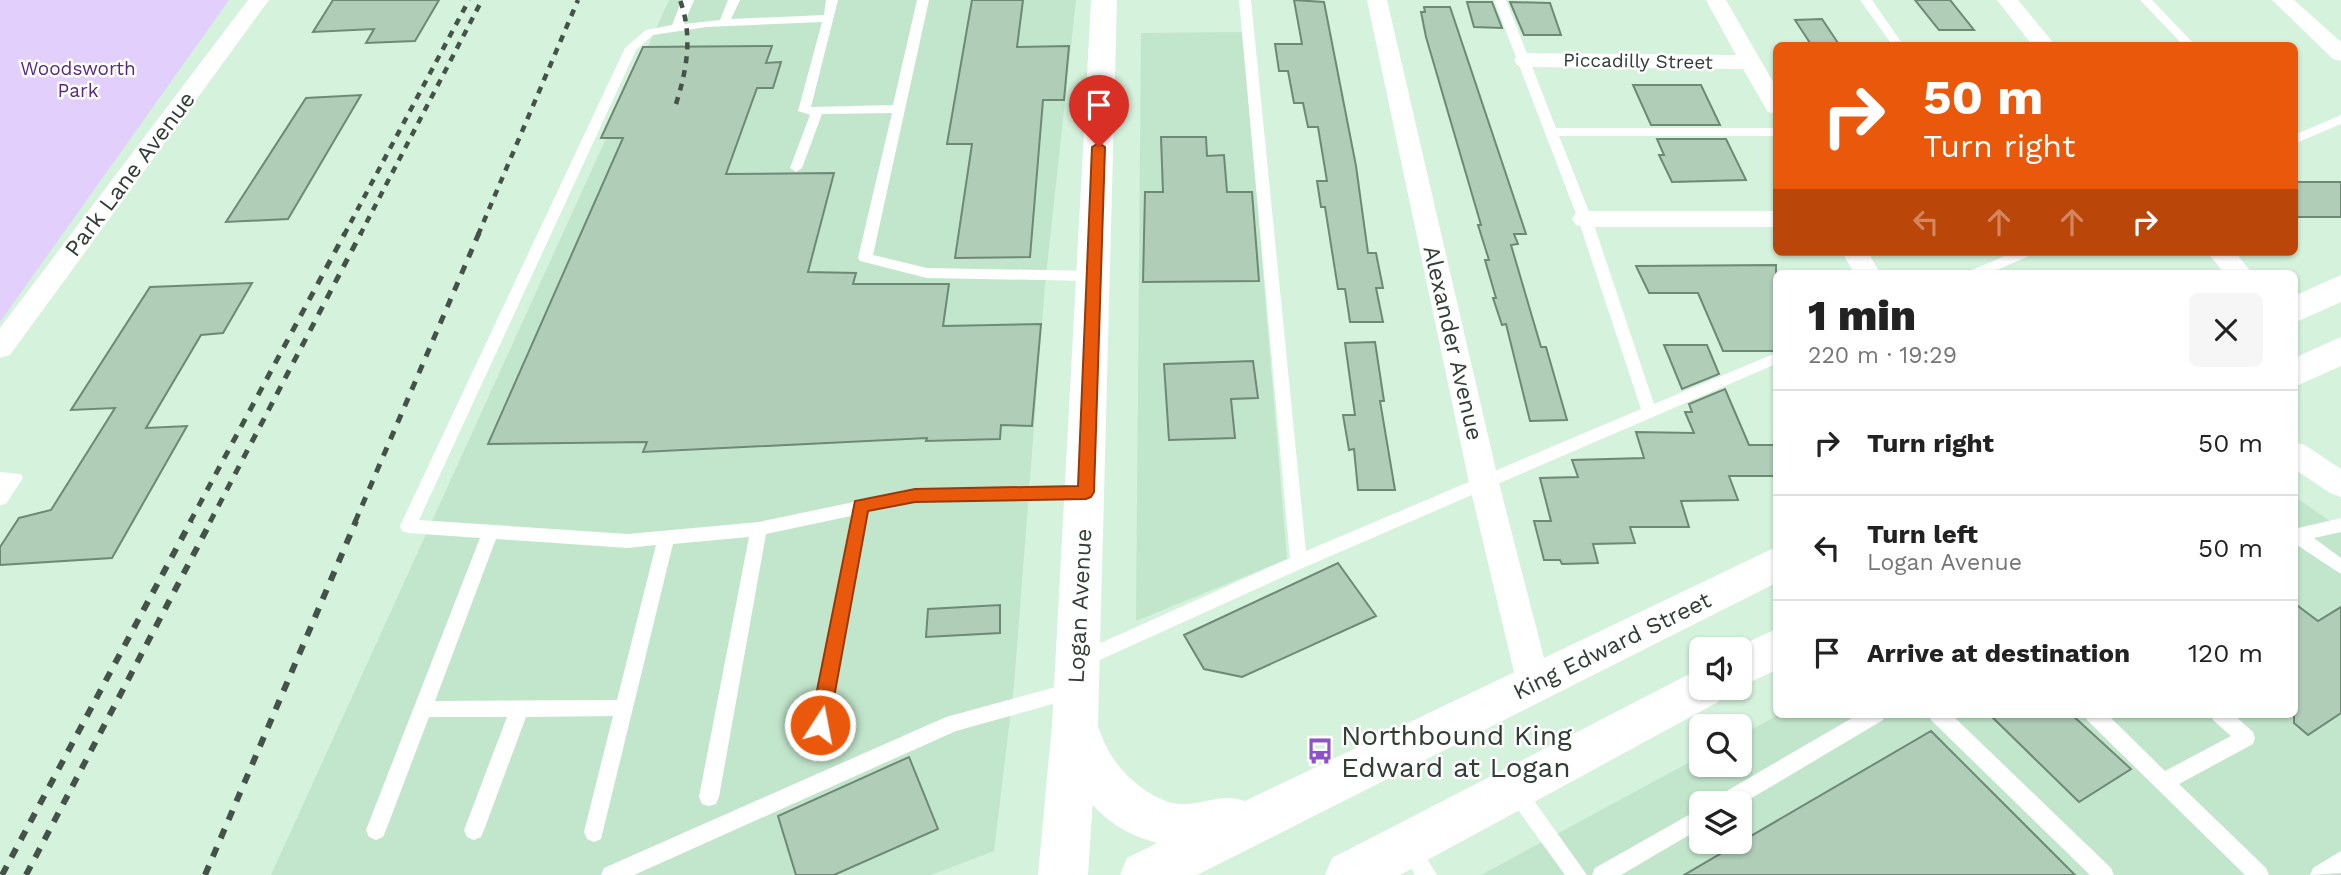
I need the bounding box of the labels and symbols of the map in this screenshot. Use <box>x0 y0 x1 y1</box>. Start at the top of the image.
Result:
street label: Piccadilly Street <box>1563 48 1713 74</box>
park label: Woodsworth Park <box>20 57 136 102</box>
pin <box>1069 75 1129 147</box>
street label: Park Lane Avenue <box>59 86 201 262</box>
street label: Alexander Avenue <box>1417 243 1489 443</box>
street label: Logan Avenue <box>1062 528 1098 684</box>
street label: King Edward Street <box>1509 586 1716 706</box>
position arrow <box>783 688 857 762</box>
place label: Northbound King Edward at Logan <box>1341 719 1572 784</box>
bus stop icon: Northbound King Edward at Logan <box>1305 736 1335 766</box>

